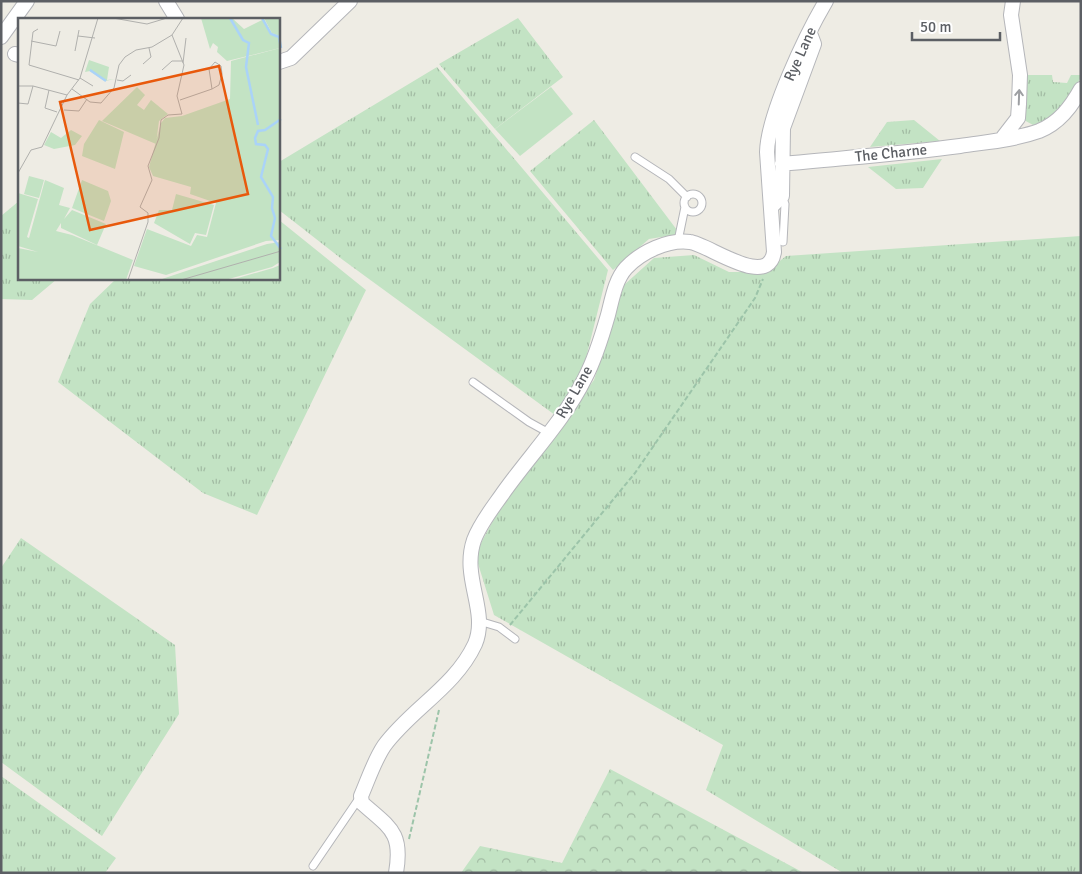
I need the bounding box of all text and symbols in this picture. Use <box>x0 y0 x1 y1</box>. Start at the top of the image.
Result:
scale bar <box>912 10 1000 42</box>
inset map <box>18 18 280 280</box>
text: 50 m <box>920 18 951 36</box>
street label: Rye Lane <box>780 24 820 84</box>
one-way arrow <box>1015 90 1024 106</box>
street label: The Charne <box>854 140 928 166</box>
street label: Rye Lane <box>552 363 596 421</box>

